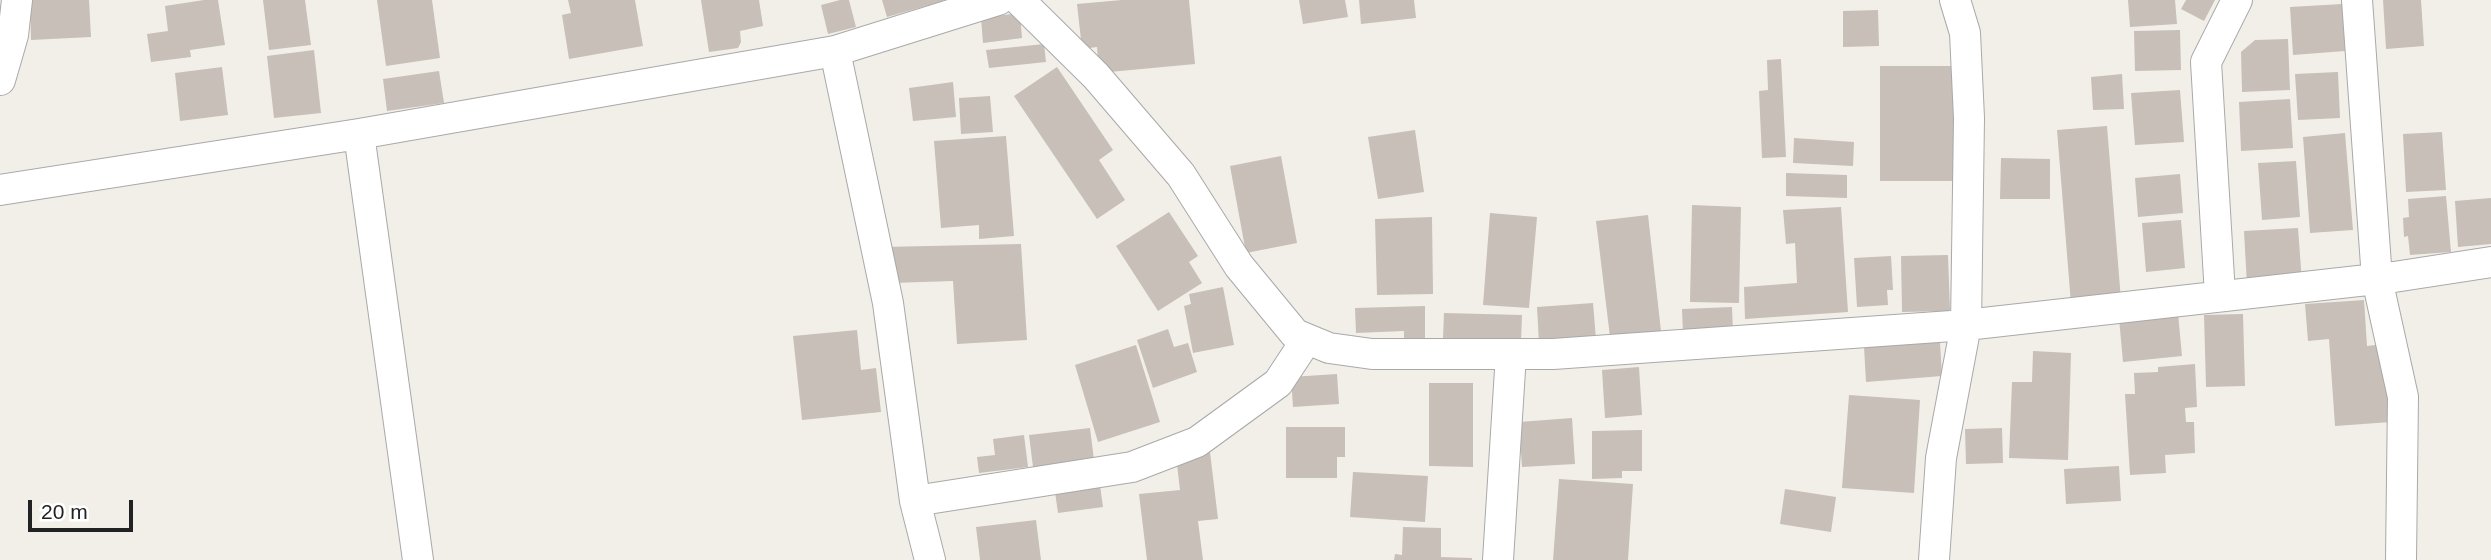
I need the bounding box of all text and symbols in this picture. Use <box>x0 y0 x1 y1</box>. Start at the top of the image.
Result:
scale bar <box>32 486 136 530</box>
text: 20 m <box>41 500 88 523</box>

